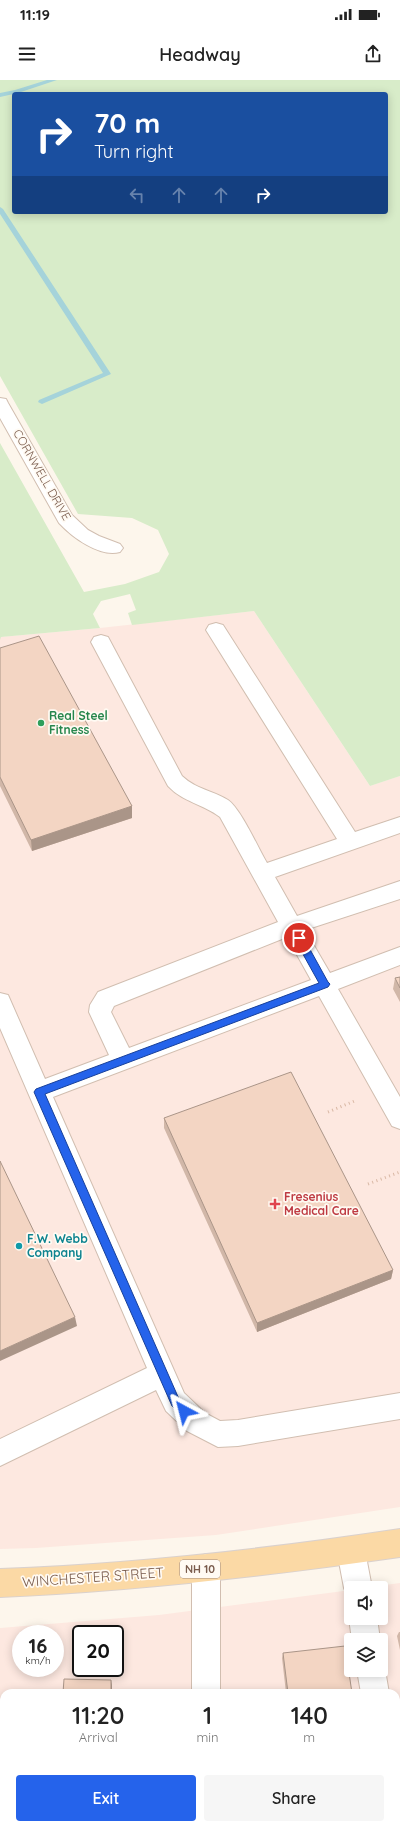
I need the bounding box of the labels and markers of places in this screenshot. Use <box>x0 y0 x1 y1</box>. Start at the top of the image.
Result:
place label: Real Steel Fitness <box>49 708 108 737</box>
marker: Real Steel Fitness <box>36 718 46 728</box>
pin <box>282 921 316 955</box>
place label: Fresenius Medical Care <box>284 1189 359 1218</box>
marker: Fresenius Medical Care <box>269 1198 281 1210</box>
place label: F.W. Webb Company <box>27 1231 88 1260</box>
marker: F.W. Webb Company <box>14 1241 24 1251</box>

